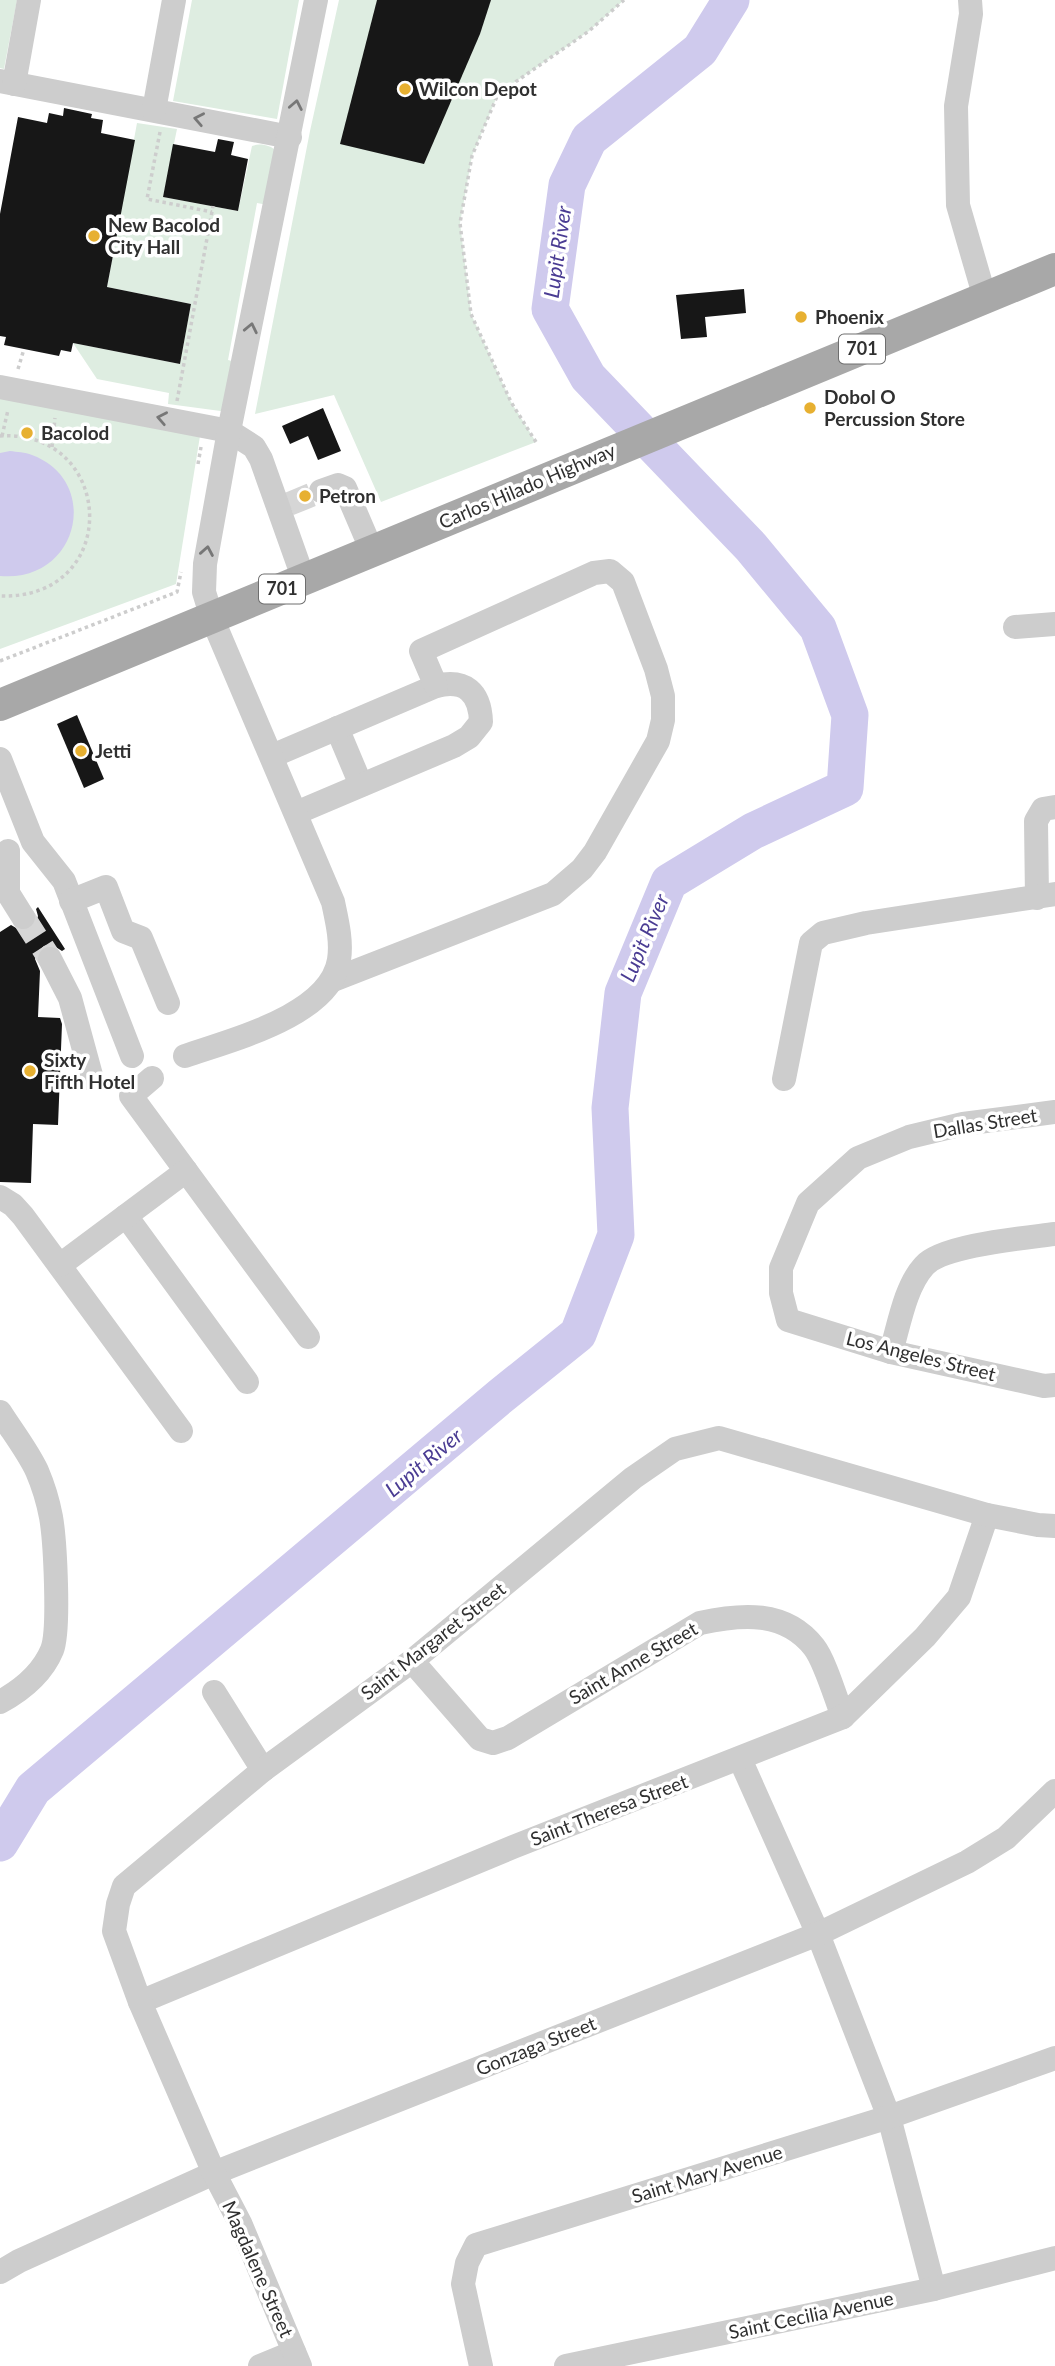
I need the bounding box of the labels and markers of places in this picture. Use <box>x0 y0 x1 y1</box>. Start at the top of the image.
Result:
place label: Wilcon Depot <box>419 77 537 100</box>
marker: Wilcon Depot <box>397 81 413 97</box>
place label: New Bacolod City Hall <box>108 213 220 258</box>
marker: New Bacolod City Hall <box>86 228 102 244</box>
place label: Phoenix <box>815 305 884 328</box>
marker: Phoenix <box>793 309 809 325</box>
place label: Dobol O Percussion Store <box>824 385 965 430</box>
marker: Dobol O Percussion Store <box>802 400 818 416</box>
place label: Bacolod <box>41 421 109 444</box>
marker: Bacolod <box>19 425 35 441</box>
place label: Petron <box>319 484 376 507</box>
marker: Petron <box>297 488 313 504</box>
place label: Jetti <box>95 739 131 762</box>
marker: Jetti <box>73 743 89 759</box>
place label: Sixty Fifth Hotel <box>44 1048 135 1093</box>
marker: Sixty Fifth Hotel <box>22 1063 38 1079</box>

